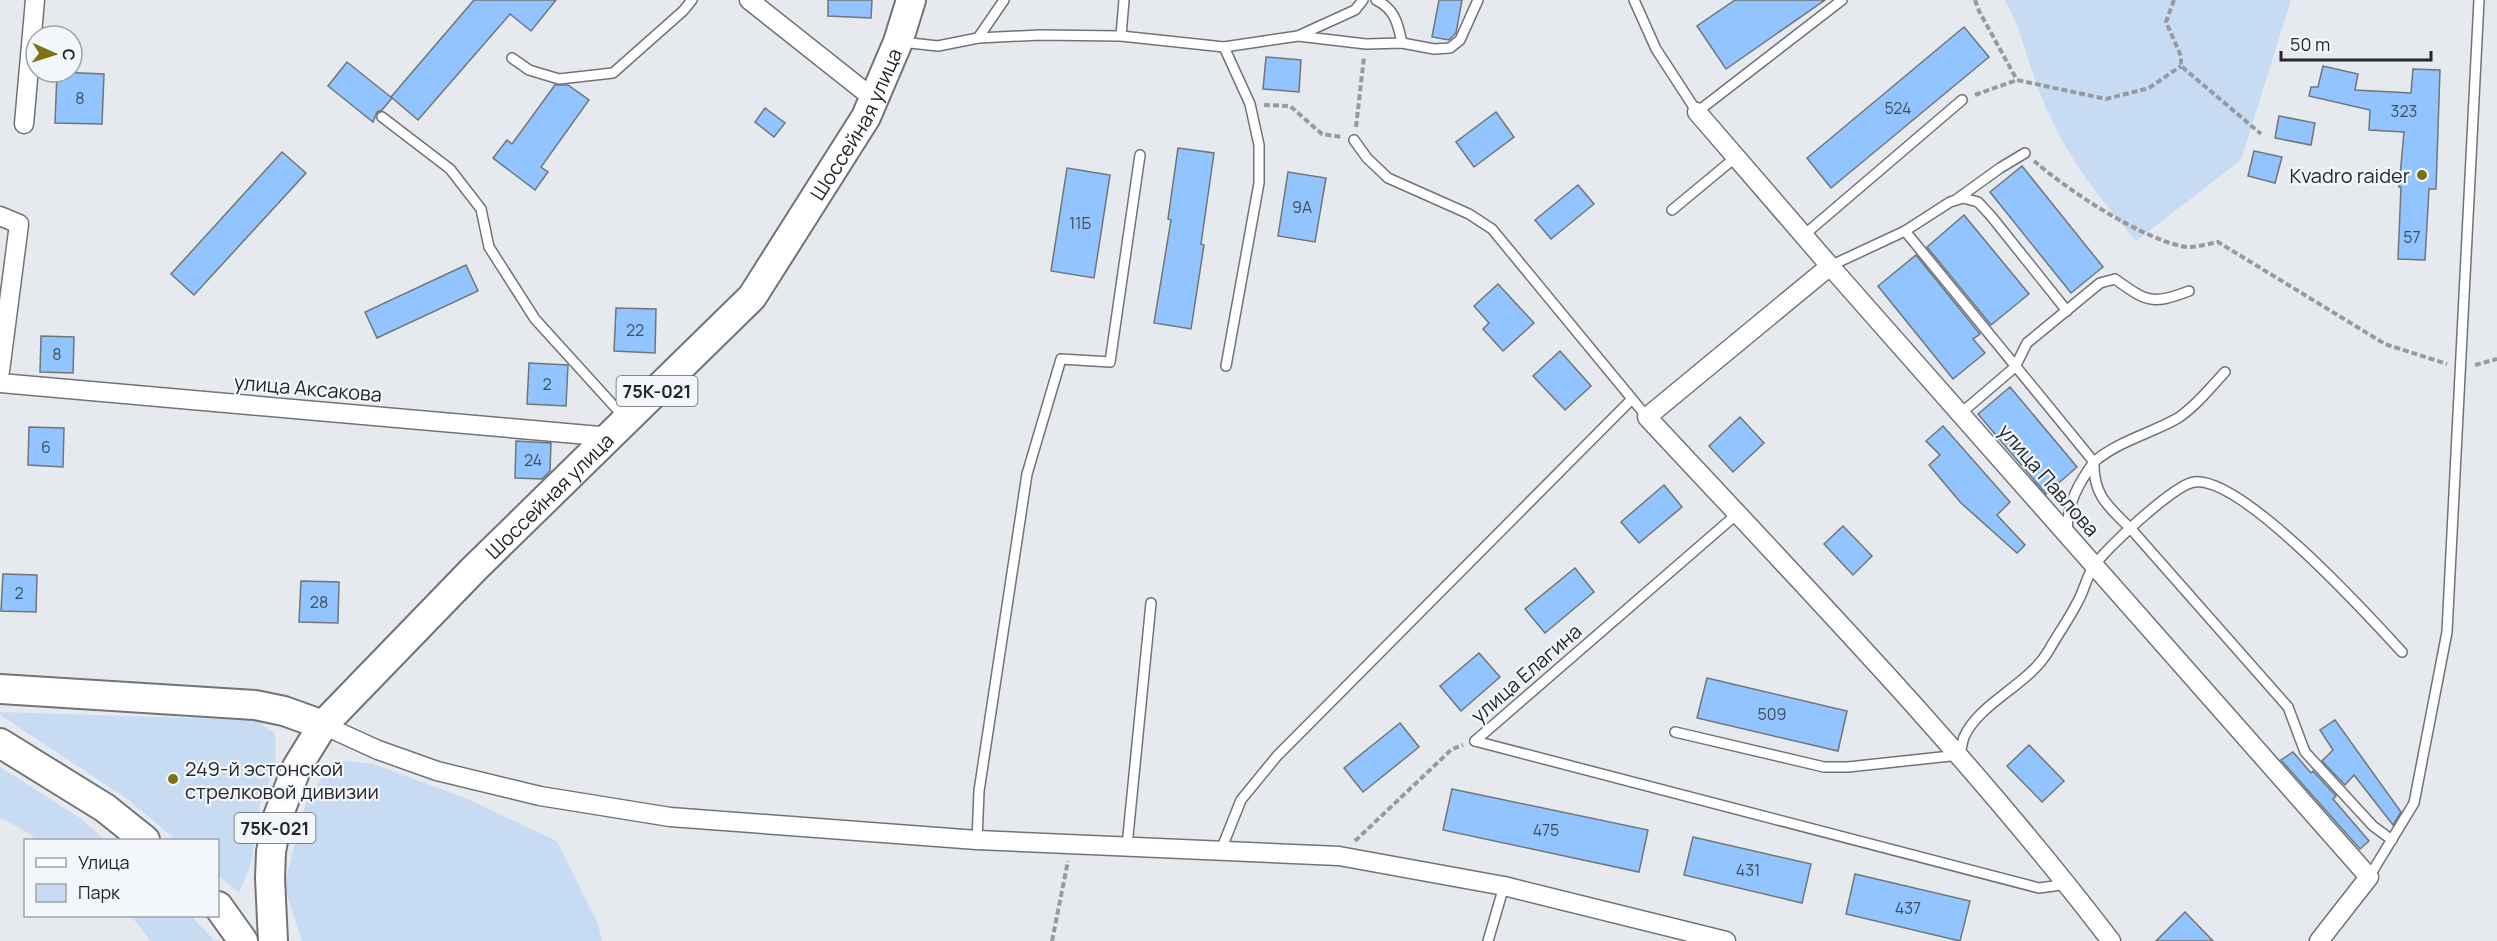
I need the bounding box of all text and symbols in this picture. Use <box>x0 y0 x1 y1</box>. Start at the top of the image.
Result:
north arrow <box>24 24 84 84</box>
scale bar <box>2281 24 2431 62</box>
text: 50 m <box>2290 32 2330 56</box>
street label: Шоссейная улица <box>803 44 907 205</box>
text: С <box>58 48 80 61</box>
house number: 8 <box>75 87 85 109</box>
house number: 524 <box>1884 97 1912 119</box>
house number: 323 <box>2391 100 2417 122</box>
place label: Kvadro raider <box>2289 162 2410 189</box>
marker: Kvadro raider <box>2415 168 2429 182</box>
house number: 9А <box>1292 196 1312 218</box>
house number: 11Б <box>1069 212 1091 234</box>
house number: 57 <box>2403 226 2421 248</box>
house number: 22 <box>626 319 644 341</box>
house number: 8 <box>52 343 62 365</box>
street label: улица Аксакова <box>233 368 383 408</box>
house number: 2 <box>542 373 552 395</box>
road number: 75К-021 <box>616 376 698 406</box>
street label: улица Павлова <box>1992 418 2106 542</box>
street label: Шоссейная улица <box>479 427 619 564</box>
house number: 6 <box>41 436 51 458</box>
house number: 24 <box>524 449 542 471</box>
house number: 2 <box>14 582 24 604</box>
house number: 28 <box>310 591 328 613</box>
street label: улица Елагина <box>1465 617 1587 729</box>
house number: 509 <box>1758 703 1786 725</box>
place label: 249-й эстонской стрелковой дивизии <box>185 755 379 805</box>
marker: 249-й эстонской стрелковой дивизии <box>166 772 180 786</box>
road number: 75К-021 <box>234 813 316 843</box>
house number: 475 <box>1533 819 1559 841</box>
legend <box>24 839 219 917</box>
text: Улица <box>78 850 130 874</box>
house number: 431 <box>1736 859 1760 881</box>
text: Парк <box>78 880 121 904</box>
house number: 437 <box>1895 897 1921 919</box>

